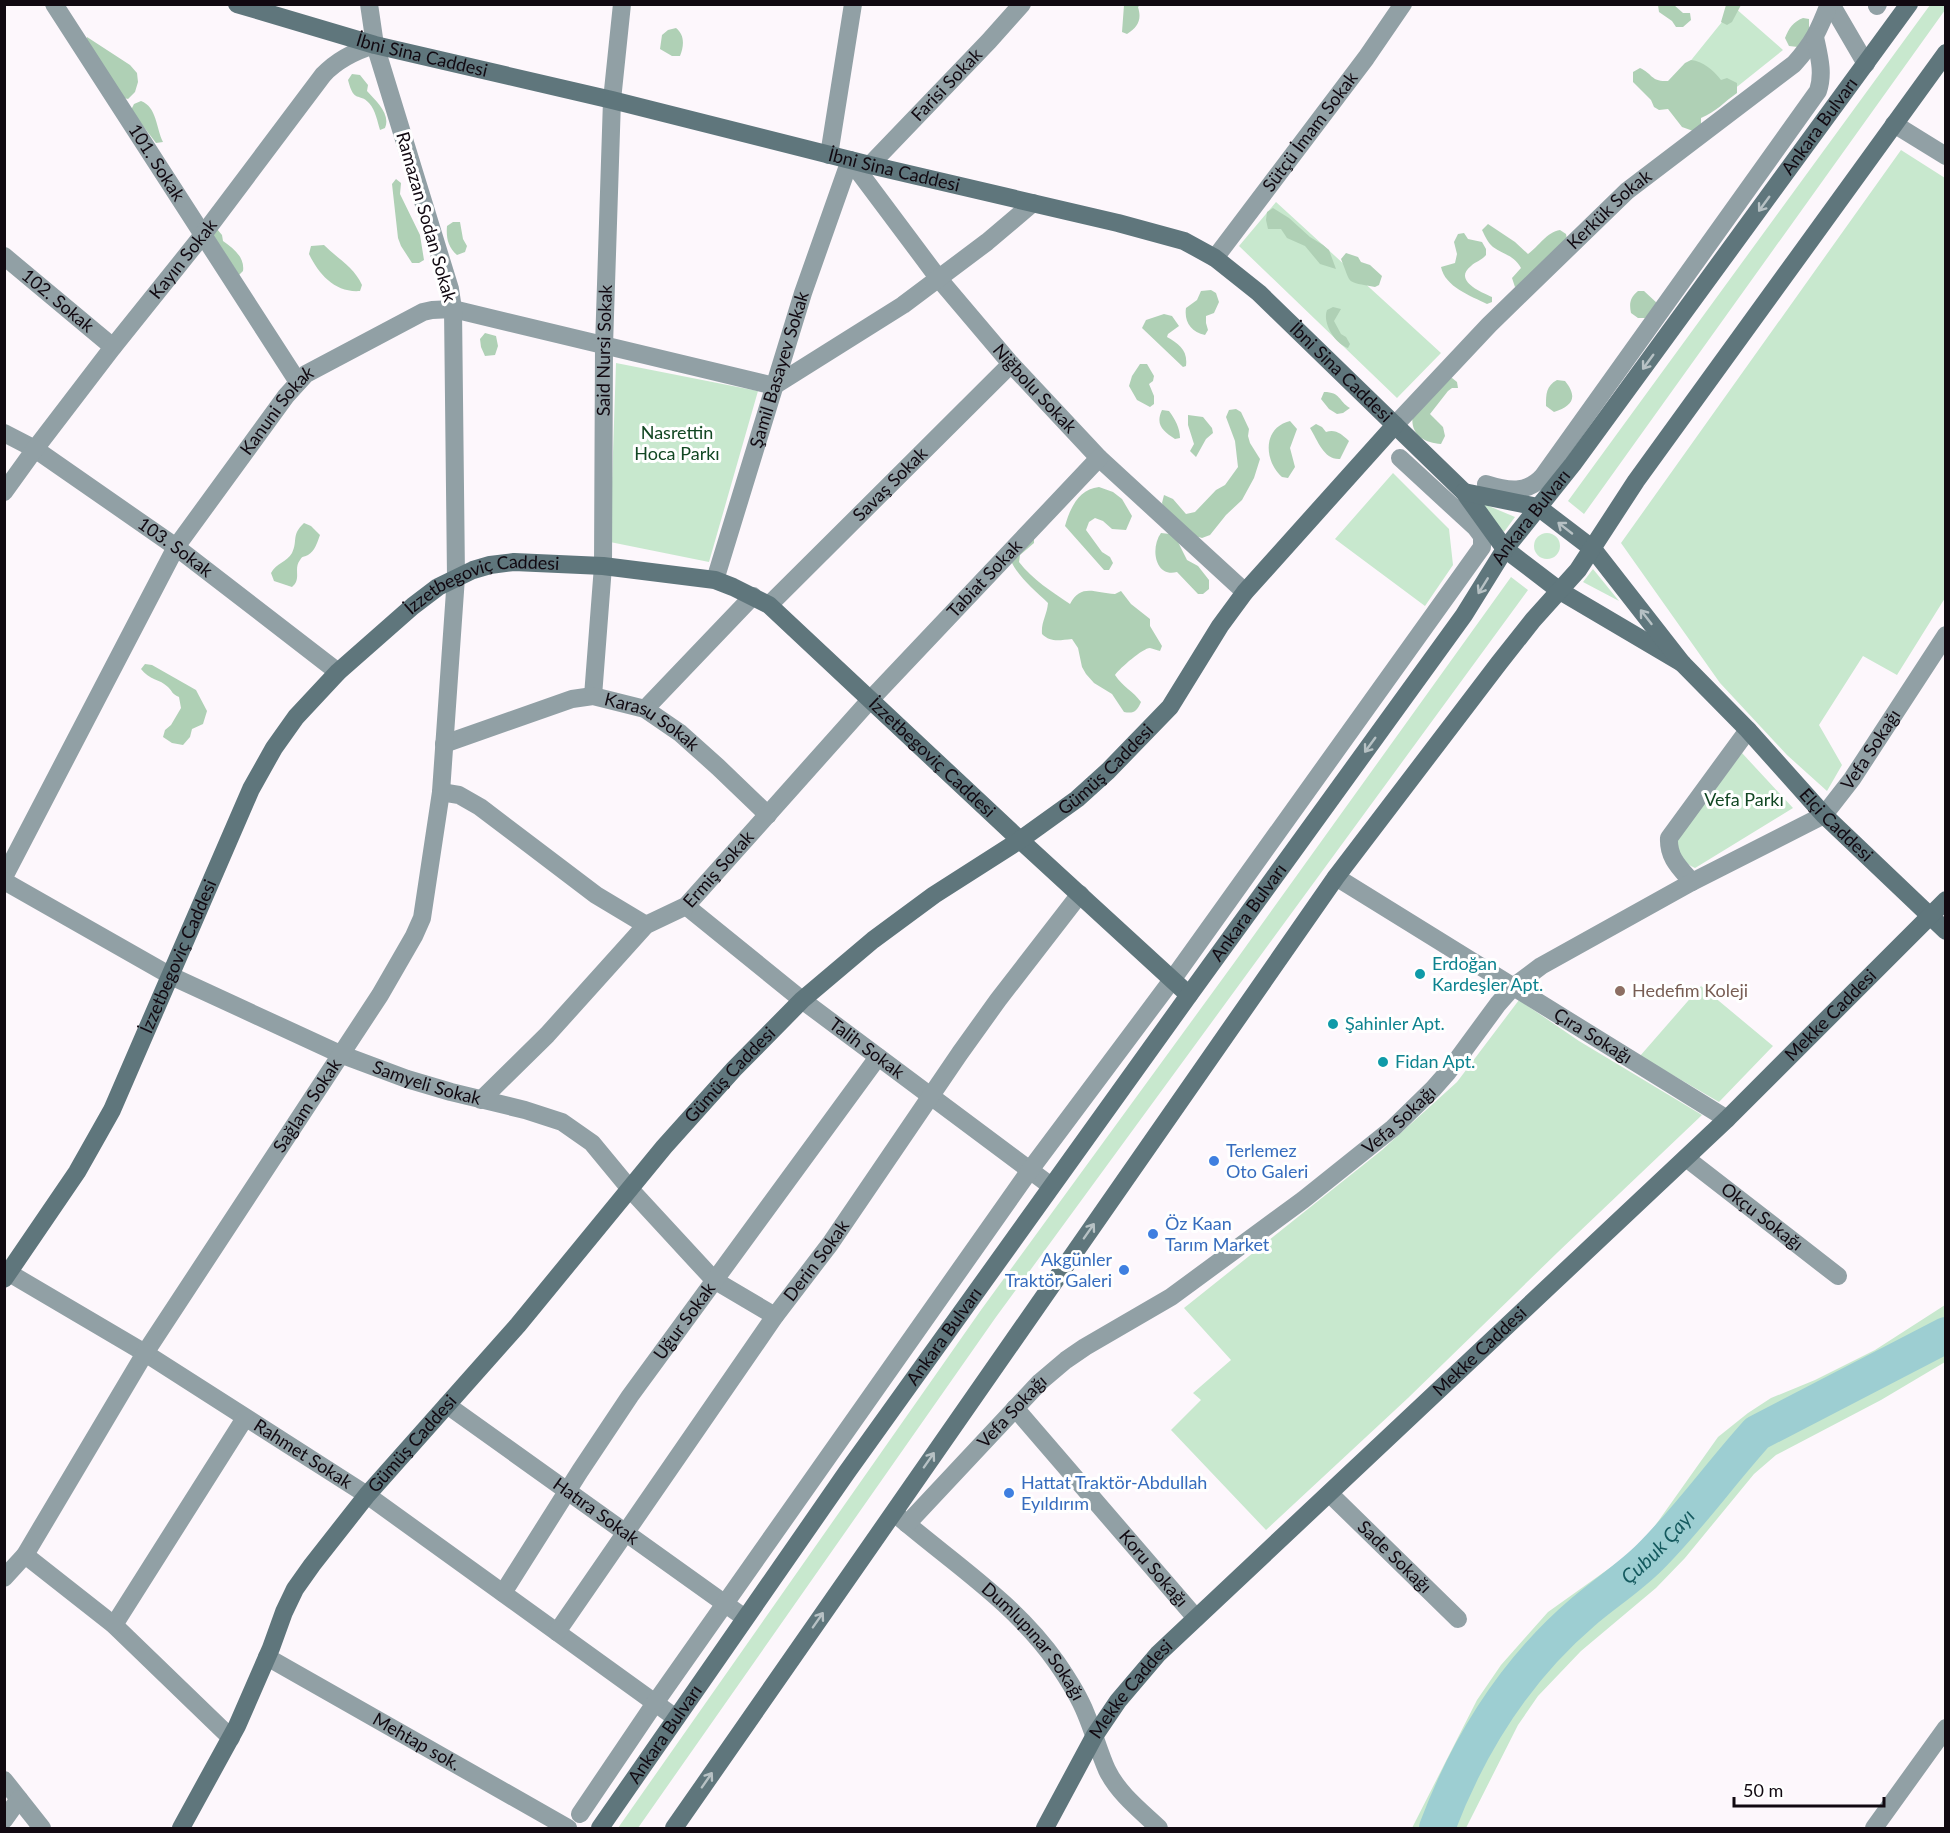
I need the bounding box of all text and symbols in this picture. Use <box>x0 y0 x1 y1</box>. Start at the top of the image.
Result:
street label: İbni Sina Caddesi <box>354 28 490 81</box>
street label: Farisi Sokak <box>906 43 987 125</box>
street label: Sütçü İmam Sokak <box>1257 66 1362 196</box>
street label: Ankara Bulvarı <box>1776 73 1862 179</box>
street label: 101. Sokak <box>124 120 191 206</box>
street label: Ramazan Sodan Sokak <box>392 129 462 305</box>
street label: İbni Sina Caddesi <box>826 143 962 196</box>
street label: Kerkük Sokak <box>1562 164 1656 253</box>
one-way arrow <box>1757 196 1770 212</box>
street label: Kayın Sokak <box>144 213 222 303</box>
street label: 102. Sokak <box>18 264 100 337</box>
street label: Said Nursi Sokak <box>592 283 616 416</box>
street label: Şamil Basayev Sokak <box>744 288 813 450</box>
street label: İbni Sina Caddesi <box>1286 317 1397 426</box>
street label: Niğbolu Sokak <box>989 339 1082 438</box>
one-way arrow <box>1642 353 1654 369</box>
street label: Kanuni Sokak <box>235 360 317 459</box>
park label: Nasrettin Hoca Parkı <box>634 421 720 464</box>
street label: Savaş Sokak <box>848 441 932 525</box>
street label: Ankara Bulvarı <box>1486 465 1574 568</box>
street label: 103. Sokak <box>134 512 218 582</box>
one-way arrow <box>1558 521 1574 534</box>
street label: Tabiat Sokak <box>942 534 1027 622</box>
street label: İzzetbegoviç Caddesi <box>399 550 560 619</box>
one-way arrow <box>1476 577 1488 594</box>
one-way arrow <box>1640 609 1653 625</box>
street label: Karasu Sokak <box>602 687 705 756</box>
street label: İzzetbegoviç Caddesi <box>865 692 1001 821</box>
street label: Vefa Sokağı <box>1836 705 1904 794</box>
street label: Gümüş Caddesi <box>1053 719 1157 819</box>
one-way arrow <box>1364 736 1376 752</box>
street label: Elçi Caddesi <box>1795 783 1878 866</box>
park label: Vefa Parkı <box>1704 788 1784 810</box>
street label: Ermiş Sokak <box>678 825 759 912</box>
street label: Ankara Bulvarı <box>1205 859 1290 965</box>
street label: İzzetbegoviç Caddesi <box>135 876 220 1036</box>
place label: Erdoğan Kardeşler Apt. <box>1432 952 1543 995</box>
street label: Mekke Caddesi <box>1780 964 1880 1065</box>
marker: Erdoğan Kardeşler Apt. <box>1413 967 1427 981</box>
place label: Hedefim Koleji <box>1632 979 1748 1001</box>
marker: Hedefim Koleji <box>1613 984 1627 998</box>
street label: Çıra Sokağı <box>1550 1003 1637 1068</box>
street label: Talih Sokak <box>825 1012 910 1083</box>
place label: Şahinler Apt. <box>1345 1012 1445 1034</box>
marker: Şahinler Apt. <box>1326 1017 1340 1031</box>
street label: Gümüş Caddesi <box>679 1022 779 1127</box>
place label: Fidan Apt. <box>1395 1050 1475 1072</box>
street label: Sağlam Sokak <box>268 1053 346 1156</box>
street label: Samyeli Sokak <box>370 1055 484 1109</box>
marker: Fidan Apt. <box>1376 1055 1390 1069</box>
street label: Vefa Sokağı <box>1357 1080 1440 1158</box>
place label: Terlemez Oto Galeri <box>1226 1139 1308 1182</box>
marker: Terlemez Oto Galeri <box>1207 1154 1221 1168</box>
street label: Okçu Sokağı <box>1717 1177 1808 1255</box>
place label: Öz Kaan Tarım Market <box>1165 1212 1270 1255</box>
street label: Derin Sokak <box>778 1215 854 1305</box>
one-way arrow <box>1083 1223 1095 1240</box>
marker: Öz Kaan Tarım Market <box>1146 1227 1160 1241</box>
place label: Akgünler Traktör Galeri <box>1005 1248 1112 1291</box>
marker: Akgünler Traktör Galeri <box>1117 1263 1131 1277</box>
street label: Uğur Sokak <box>648 1277 720 1364</box>
street label: Ankara Bulvarı <box>901 1283 986 1389</box>
street label: Mekke Caddesi <box>1428 1301 1531 1400</box>
street label: Vefa Sokağı <box>972 1369 1051 1452</box>
street label: Gümüş Caddesi <box>363 1390 461 1497</box>
street label: Rahmet Sokak <box>250 1414 357 1493</box>
one-way arrow <box>923 1452 935 1468</box>
place label: Hattat Traktör-Abdullah Eyıldırım <box>1021 1471 1207 1514</box>
street label: Hatıra Sokak <box>549 1472 644 1549</box>
marker: Hattat Traktör-Abdullah Eyıldırım <box>1002 1486 1016 1500</box>
water label: Çubuk Çayı <box>1616 1504 1699 1588</box>
street label: Sade Sokağı <box>1354 1515 1437 1597</box>
street label: Koru Sokağı <box>1115 1525 1193 1611</box>
street label: Dumlupınar Sokağı <box>978 1577 1090 1704</box>
one-way arrow <box>812 1612 824 1629</box>
street label: Mekke Caddesi <box>1084 1634 1176 1742</box>
street label: Ankara Bulvarı <box>622 1680 706 1787</box>
street label: Mehtap sok. <box>369 1707 465 1775</box>
scale bar <box>1734 1770 1884 1808</box>
one-way arrow <box>701 1773 713 1789</box>
text: 50 m <box>1743 1779 1783 1801</box>

